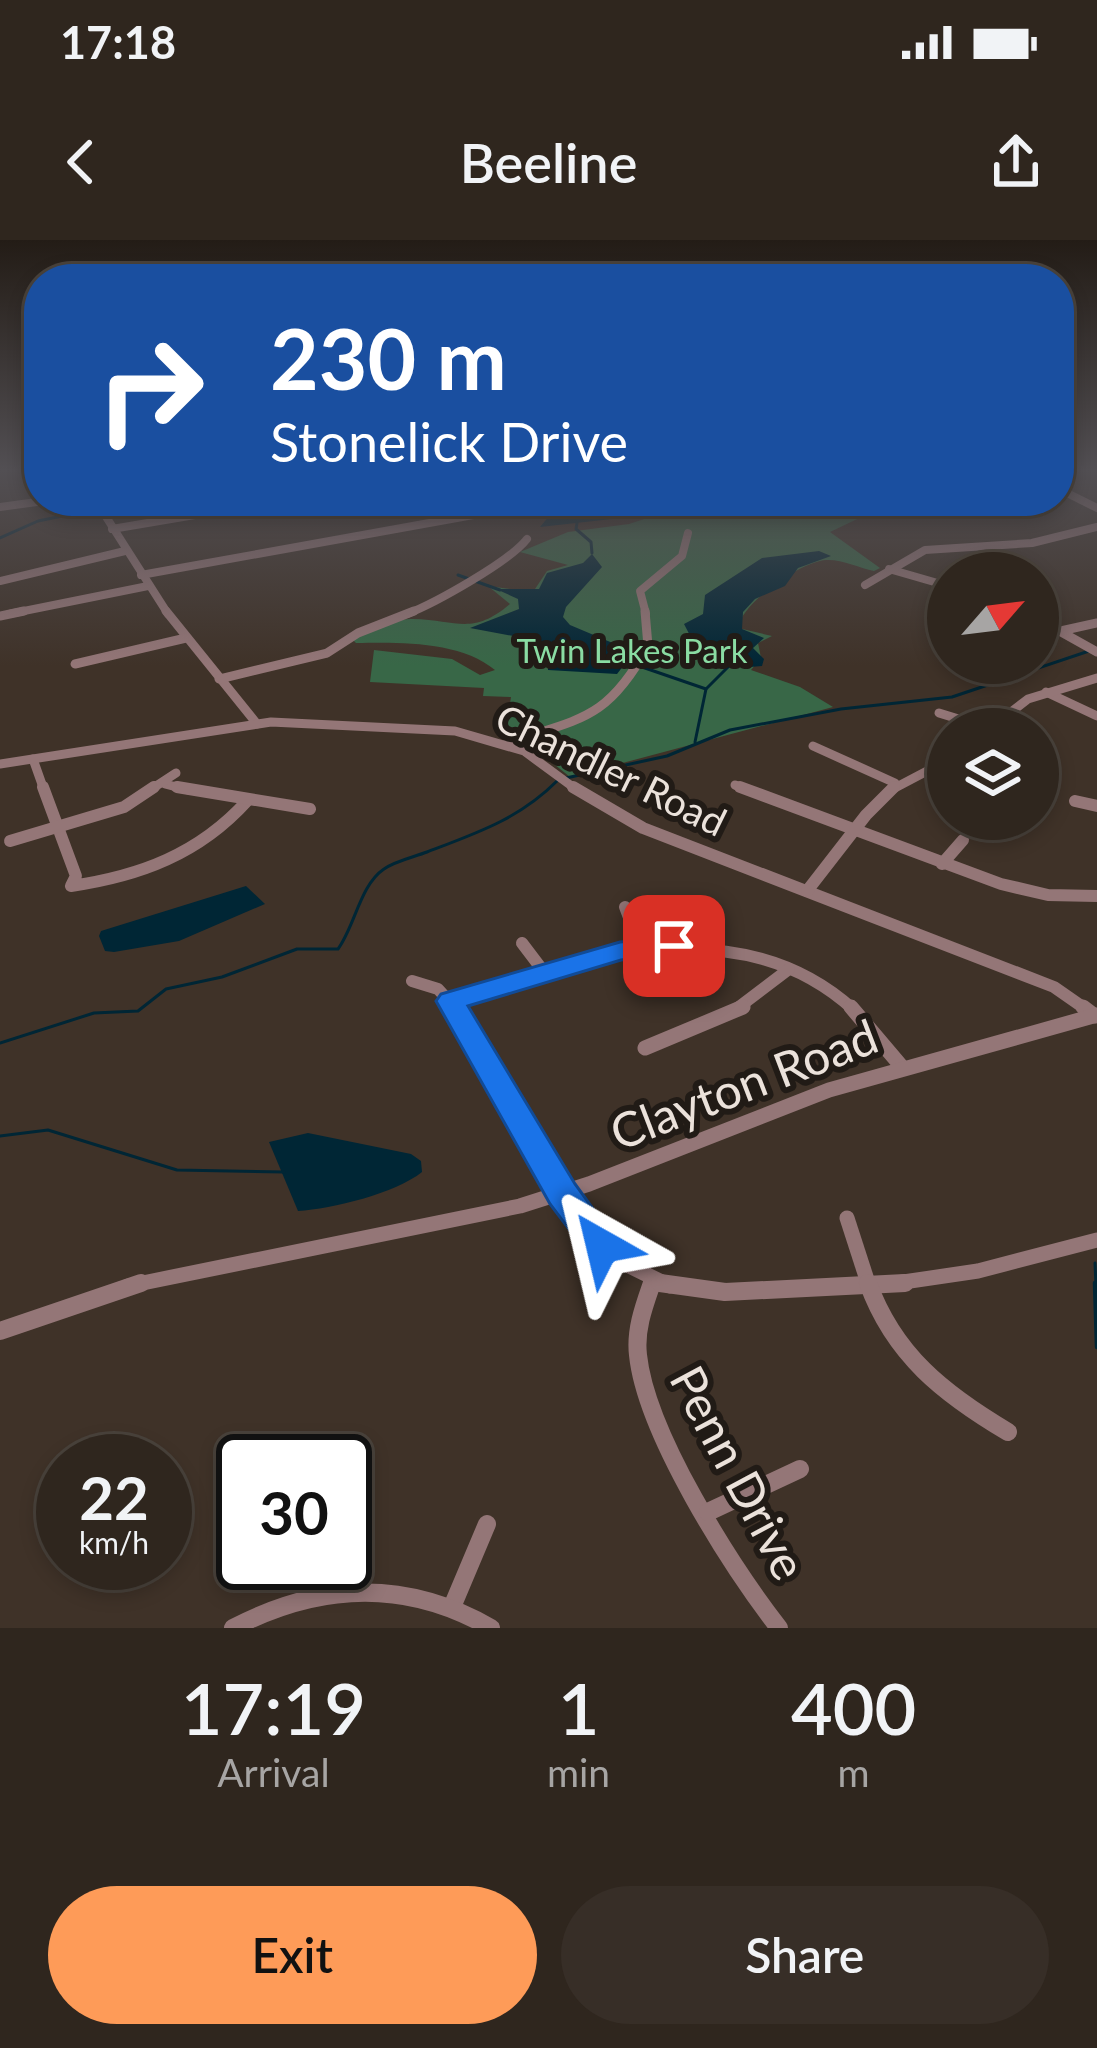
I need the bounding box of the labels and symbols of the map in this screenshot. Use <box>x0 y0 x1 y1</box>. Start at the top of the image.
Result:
north arrow <box>927 552 1059 684</box>
park label: Twin Lakes Park <box>516 630 748 670</box>
street label: Chandler Road <box>489 694 734 845</box>
pin <box>623 895 725 997</box>
street label: Clayton Road <box>602 1007 885 1161</box>
position arrow <box>539 1183 665 1309</box>
street label: Penn Drive <box>659 1356 819 1589</box>
speed limit sign: 30 <box>216 1434 372 1590</box>

